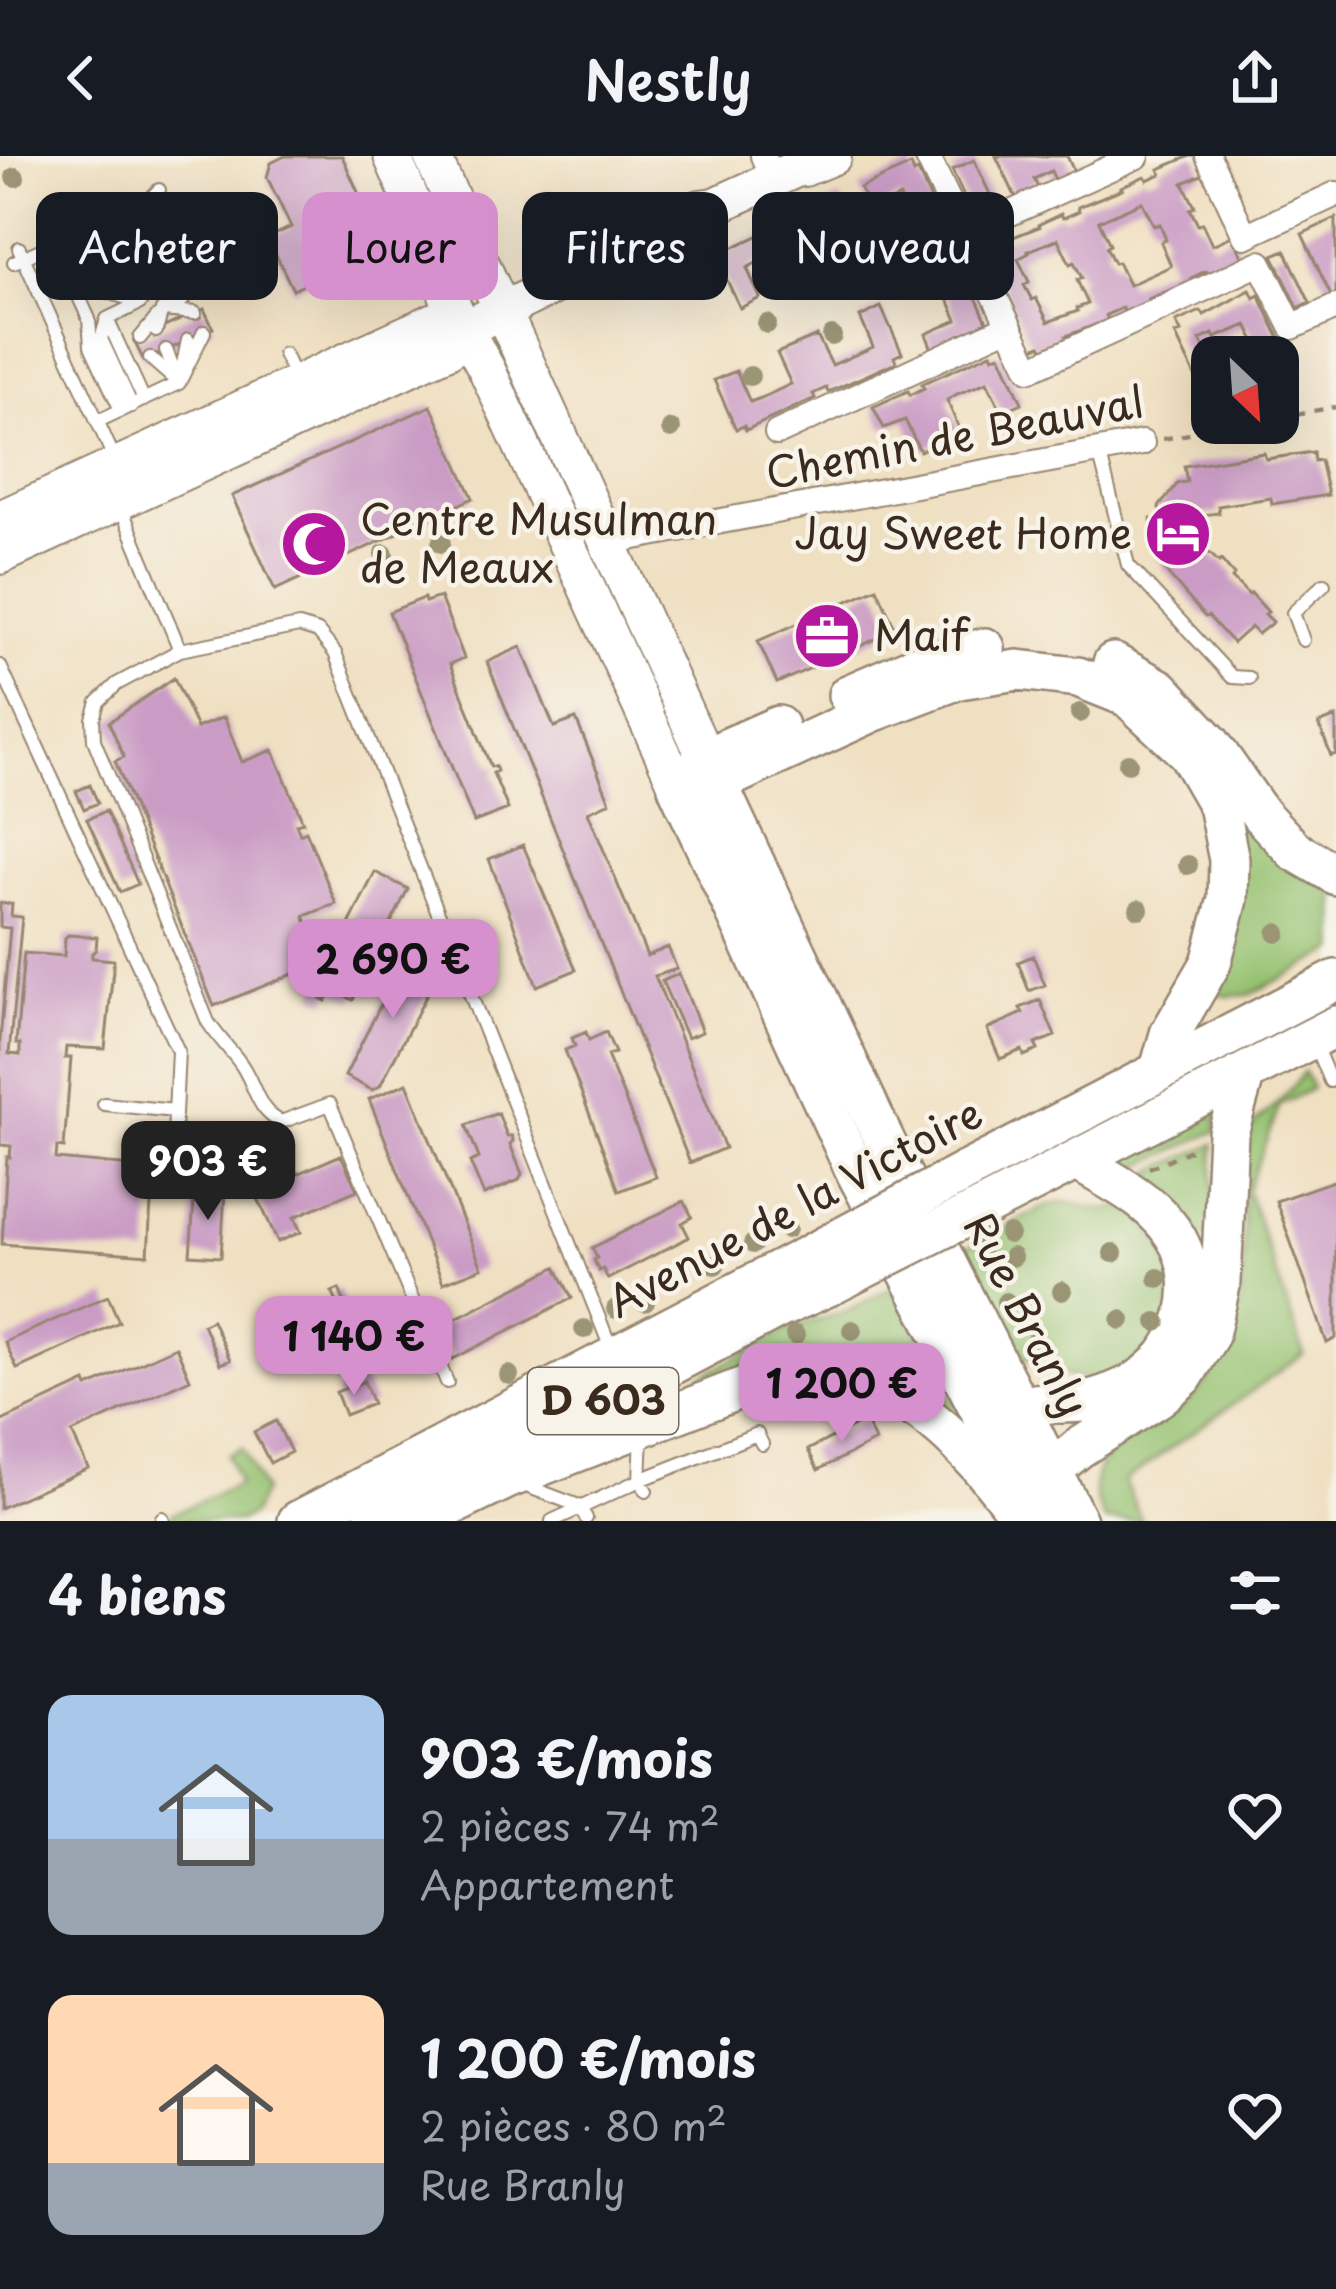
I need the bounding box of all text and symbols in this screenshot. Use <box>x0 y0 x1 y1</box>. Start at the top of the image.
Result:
text: Nestly <box>584 38 752 119</box>
icon: back <box>48 45 114 111</box>
icon: share <box>1222 45 1288 111</box>
chip: Acheter <box>36 192 278 300</box>
chip: Louer <box>302 192 498 300</box>
chip: Filtres <box>522 192 728 300</box>
chip: Nouveau <box>752 192 1014 300</box>
north arrow <box>1191 336 1299 444</box>
map controls <box>1191 336 1299 444</box>
street label: Chemin de Beauval <box>760 368 1149 503</box>
place label: Centre Musulman de Meaux <box>360 486 717 597</box>
hotel icon: Jay Sweet Home <box>1143 499 1213 569</box>
place label: Jay Sweet Home <box>794 500 1132 563</box>
mosque icon: Centre Musulman de Meaux <box>279 509 349 579</box>
office icon: Maif <box>792 601 862 671</box>
place label: Maif <box>874 602 971 665</box>
pin: 2 690 € <box>282 919 504 1021</box>
text: 2 690 € <box>315 928 471 987</box>
street label: Avenue de la Victoire <box>595 1080 993 1331</box>
pin: 903 € <box>124 1121 292 1223</box>
text: 903 € <box>148 1130 268 1189</box>
street label: Rue Branly <box>950 1201 1106 1427</box>
pin: 1 140 € <box>243 1296 465 1398</box>
text: 1 140 € <box>282 1305 426 1364</box>
pin: 1 200 € <box>731 1343 953 1445</box>
text: 1 200 € <box>766 1352 918 1411</box>
road number: D 603 <box>528 1368 678 1434</box>
text: 4 biens <box>48 1555 227 1632</box>
icon: filters <box>1222 1560 1288 1626</box>
text: 903 €/mois <box>420 1718 713 1795</box>
icon: home <box>144 1743 288 1887</box>
icon: heart <box>1222 1782 1288 1848</box>
text: 2 pièces · 74 m² <box>420 1795 720 1854</box>
text: Appartement <box>420 1854 674 1913</box>
text: 1 200 €/mois <box>420 2018 756 2095</box>
icon: home <box>144 2043 288 2187</box>
icon: heart <box>1222 2082 1288 2148</box>
text: 2 pièces · 80 m² <box>420 2095 727 2154</box>
text: Rue Branly <box>420 2154 625 2213</box>

